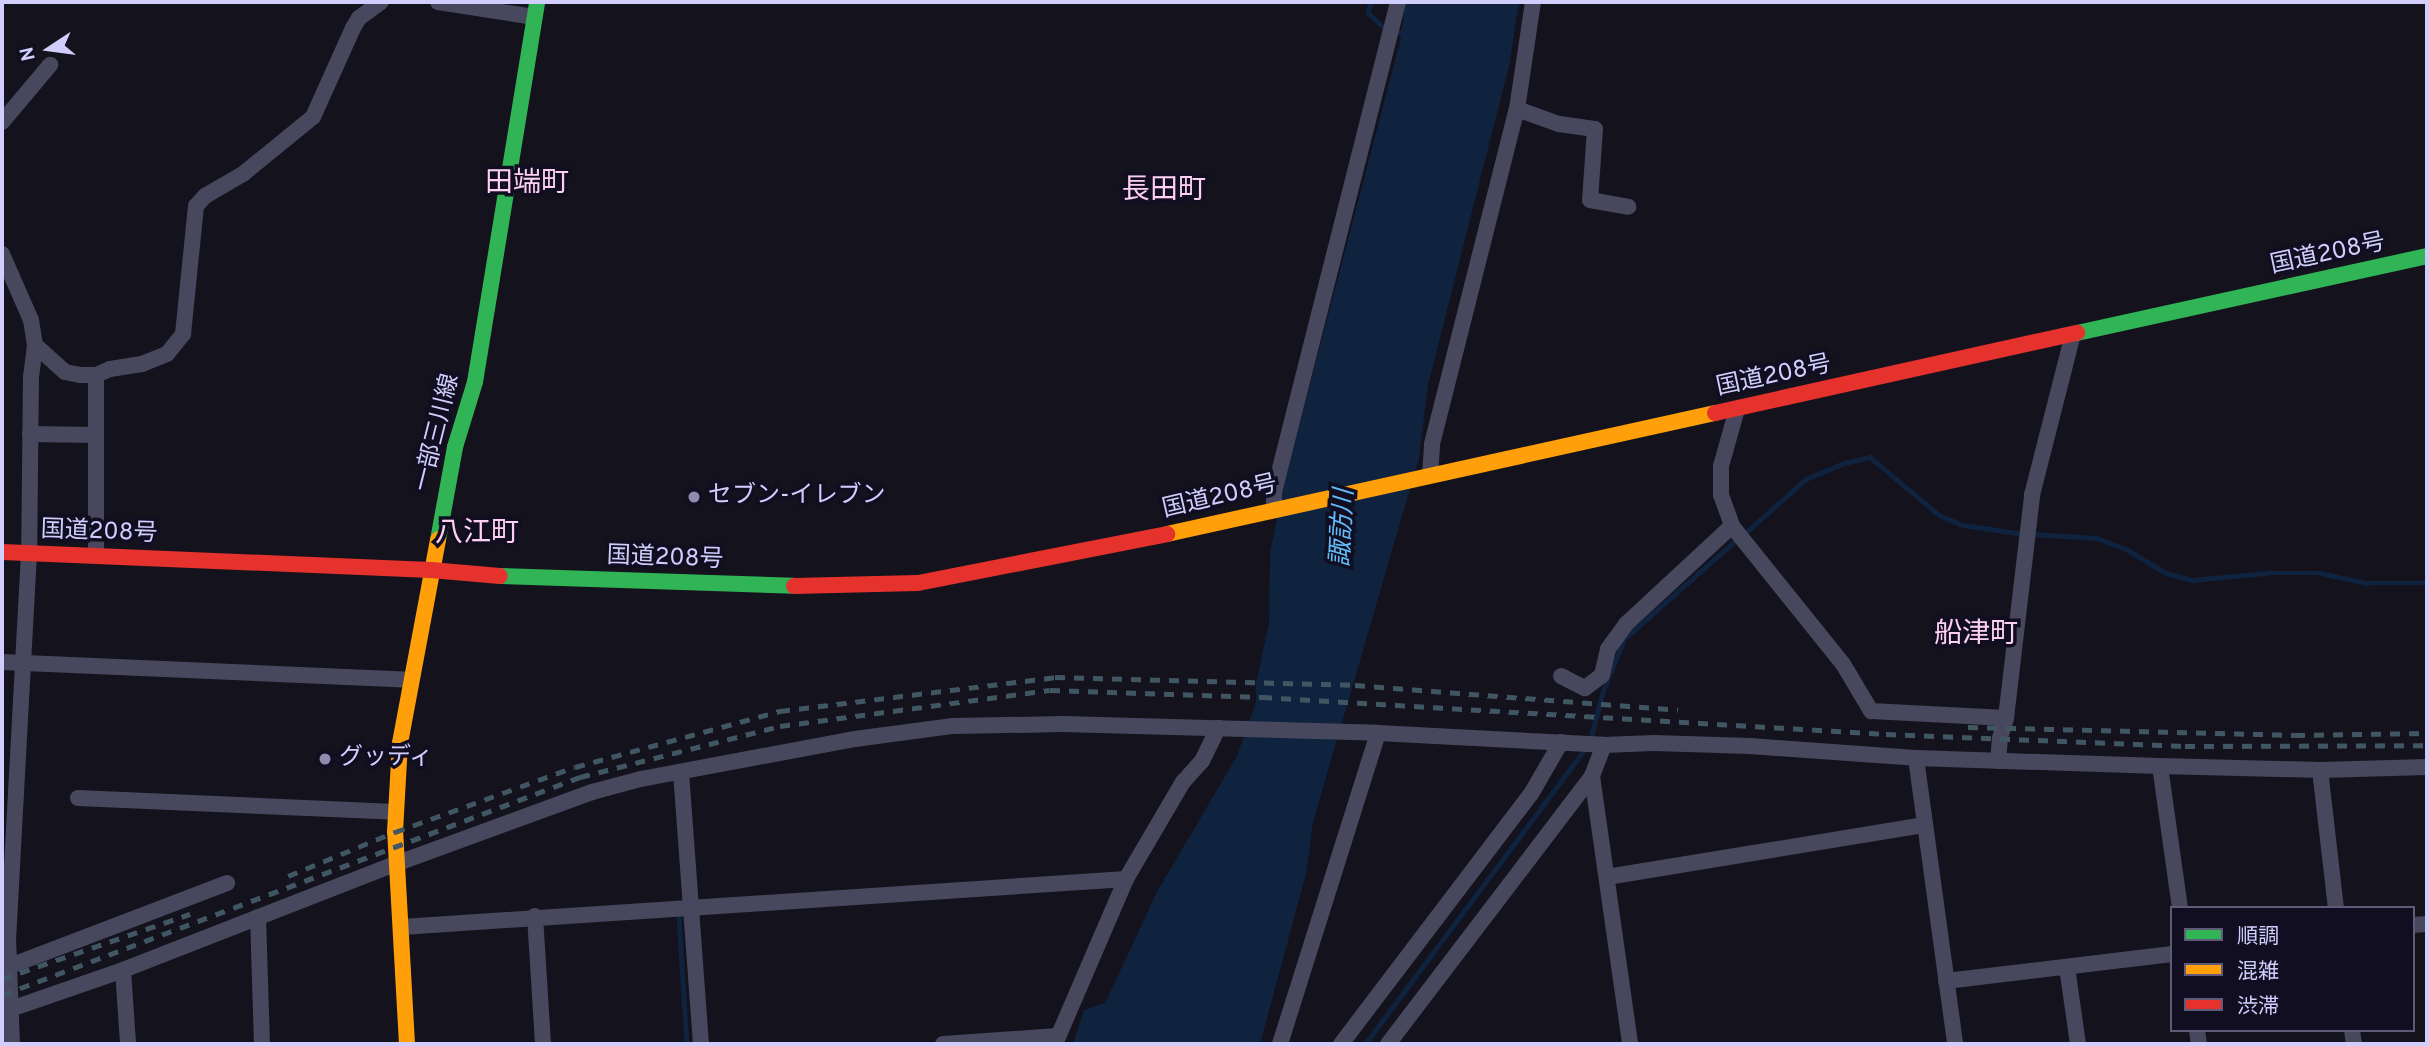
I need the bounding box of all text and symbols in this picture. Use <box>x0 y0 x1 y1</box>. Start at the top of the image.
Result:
north arrow <box>14 14 84 84</box>
text: N <box>15 44 42 63</box>
district label: 田端町 <box>485 167 569 201</box>
district label: 長田町 <box>1122 174 1206 208</box>
street label: 国道208号 <box>2268 229 2388 281</box>
street label: 国道208号 <box>1714 351 1834 403</box>
street label: 一部三川線 <box>410 371 466 495</box>
street label: 国道208号 <box>1160 471 1280 525</box>
place label: セブン-イレブン <box>708 483 886 511</box>
water label: 諏訪川 <box>1326 488 1362 568</box>
marker: セブン-イレブン <box>686 489 702 505</box>
street label: 国道208号 <box>40 517 158 549</box>
district label: 八江町 <box>435 517 519 551</box>
street label: 国道208号 <box>606 543 724 575</box>
district label: 船津町 <box>1934 618 2018 652</box>
place label: グッディ <box>339 745 435 773</box>
marker: グッディ <box>317 751 333 767</box>
legend <box>2170 906 2415 1032</box>
text: 順調 <box>2237 924 2279 951</box>
text: 混雑 <box>2237 959 2279 986</box>
text: 渋滞 <box>2237 994 2279 1021</box>

